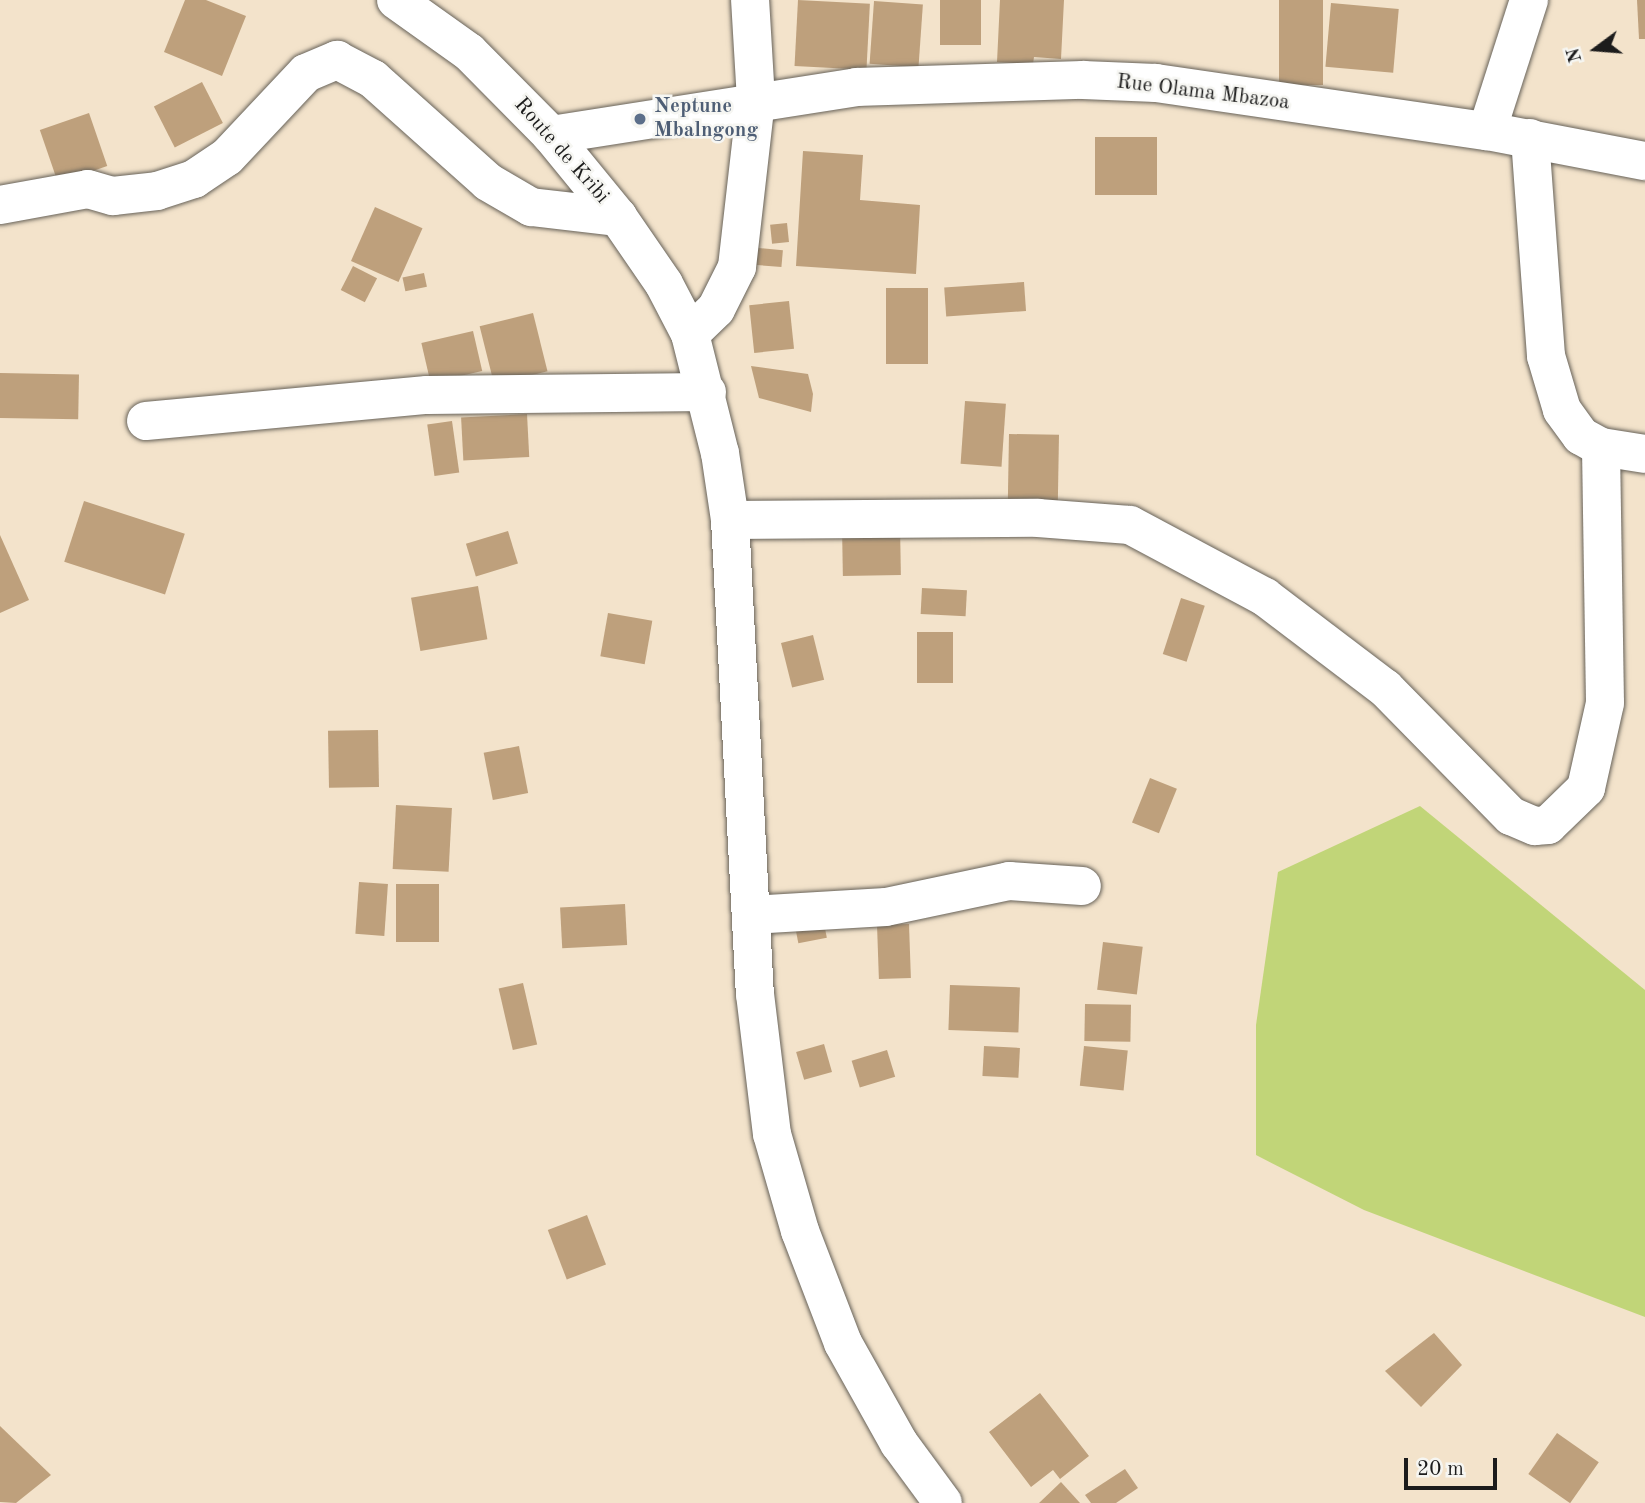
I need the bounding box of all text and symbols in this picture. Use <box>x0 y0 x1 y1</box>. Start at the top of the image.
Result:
north arrow <box>1561 14 1631 84</box>
text: N <box>1564 45 1586 65</box>
street label: Rue Olama Mbazoa <box>1115 70 1291 116</box>
street label: Route de Kribi <box>508 93 614 209</box>
place label: Neptune Mbalngong <box>654 94 758 144</box>
marker: Neptune Mbalngong <box>632 111 648 127</box>
scale bar <box>1407 1444 1500 1488</box>
text: 20 m <box>1417 1459 1464 1480</box>

